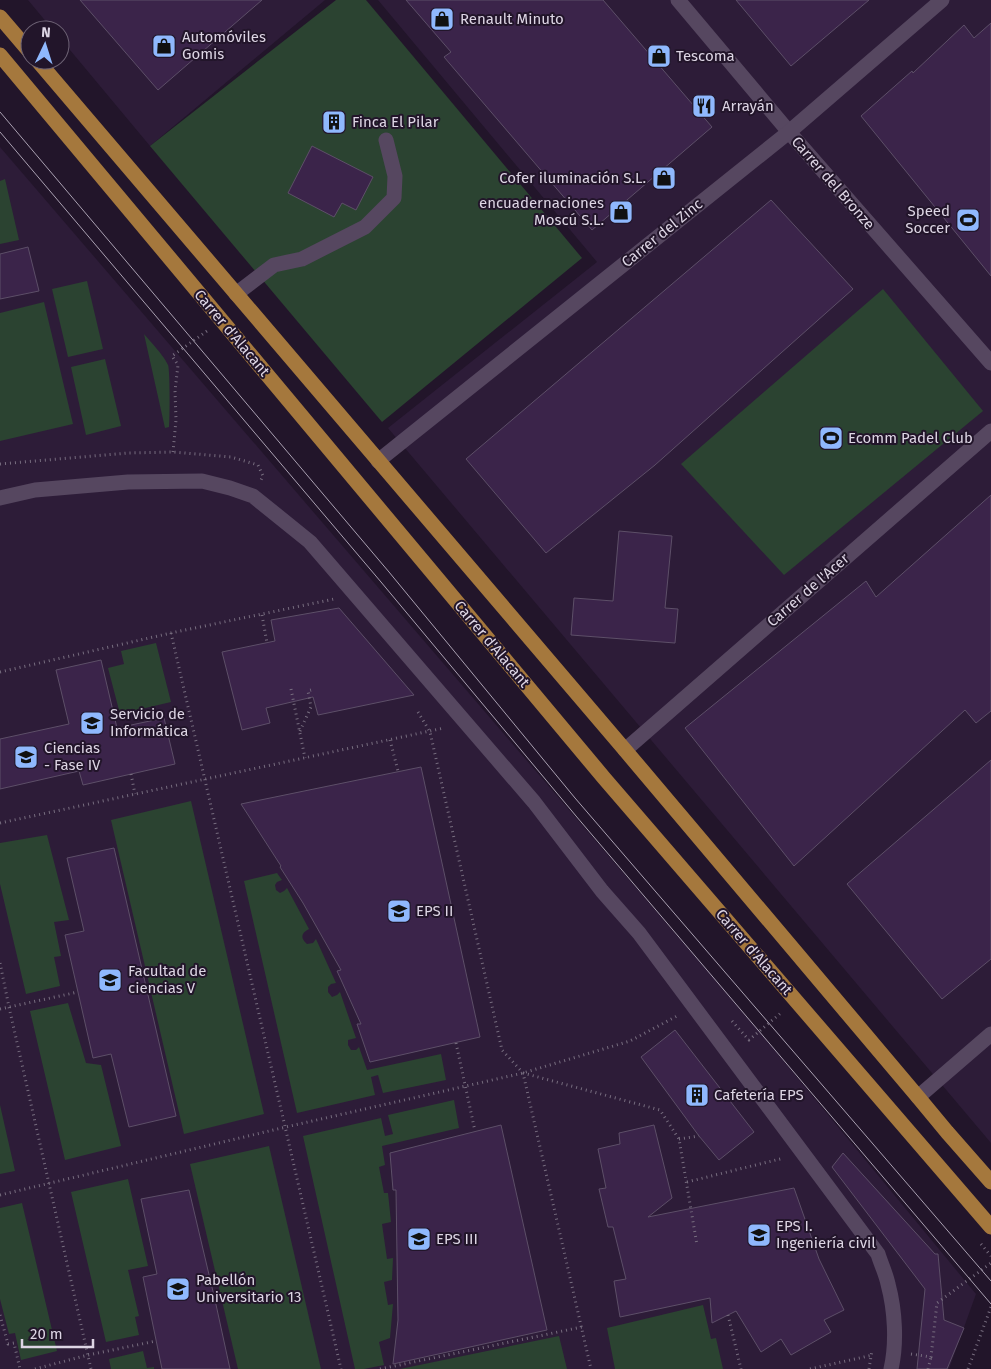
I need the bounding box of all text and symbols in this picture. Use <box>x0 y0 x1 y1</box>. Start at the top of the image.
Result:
shop icon: Renault Minuto <box>429 6 455 32</box>
place label: Renault Minuto <box>460 10 564 28</box>
north arrow <box>20 20 70 70</box>
text: N <box>41 24 51 41</box>
place label: Automóviles Gomis <box>182 28 266 63</box>
shop icon: Automóviles Gomis <box>151 33 177 59</box>
shop icon: Tescoma <box>646 43 672 69</box>
place label: Tescoma <box>676 47 735 65</box>
restaurant icon: Arrayán <box>691 93 717 119</box>
place label: Arrayán <box>722 97 774 115</box>
building icon: Finca El Pilar <box>321 109 347 135</box>
place label: Finca El Pilar <box>352 113 439 131</box>
street label: Carrer del Bronze <box>788 133 878 233</box>
shop icon: Cofer iluminación S.L. <box>651 165 677 191</box>
place label: Cofer iluminación S.L. <box>499 169 646 187</box>
place label: encuadernaciones Moscú S.L. <box>479 194 604 229</box>
street label: Carrer del Zinc <box>618 195 706 271</box>
shop icon: encuadernaciones Moscú S.L. <box>608 199 634 225</box>
place label: Speed Soccer <box>905 202 950 237</box>
sports icon: Speed Soccer <box>955 207 981 233</box>
street label: Carrer d'Alacant <box>190 286 274 381</box>
sports icon: Ecomm Padel Club <box>818 425 844 451</box>
place label: Ecomm Padel Club <box>848 429 973 447</box>
street label: Carrer de l'Acer <box>763 549 853 631</box>
street label: Carrer d'Alacant <box>450 597 534 692</box>
place label: Servicio de Informática <box>110 705 188 740</box>
school or university icon: Servicio de Informática <box>79 710 105 736</box>
place label: Ciencias - Fase IV <box>44 739 101 774</box>
school or university icon: Ciencias - Fase IV <box>13 744 39 770</box>
school or university icon: EPS II <box>386 898 412 924</box>
place label: EPS II <box>416 902 453 920</box>
street label: Carrer d'Alacant <box>712 905 797 999</box>
place label: Facultad de ciencias V <box>128 962 206 997</box>
school or university icon: Facultad de ciencias V <box>97 967 123 993</box>
building icon: Cafetería EPS <box>684 1082 710 1108</box>
place label: Cafetería EPS <box>714 1086 804 1104</box>
place label: EPS I. Ingeniería civil <box>776 1217 876 1252</box>
school or university icon: EPS I. Ingeniería civil <box>746 1222 772 1248</box>
school or university icon: EPS III <box>406 1226 432 1252</box>
place label: EPS III <box>436 1230 478 1248</box>
place label: Pabellón Universitario 13 <box>196 1271 301 1306</box>
school or university icon: Pabellón Universitario 13 <box>165 1276 191 1302</box>
scale bar <box>22 1316 94 1348</box>
text: 20 m <box>30 1325 63 1343</box>

